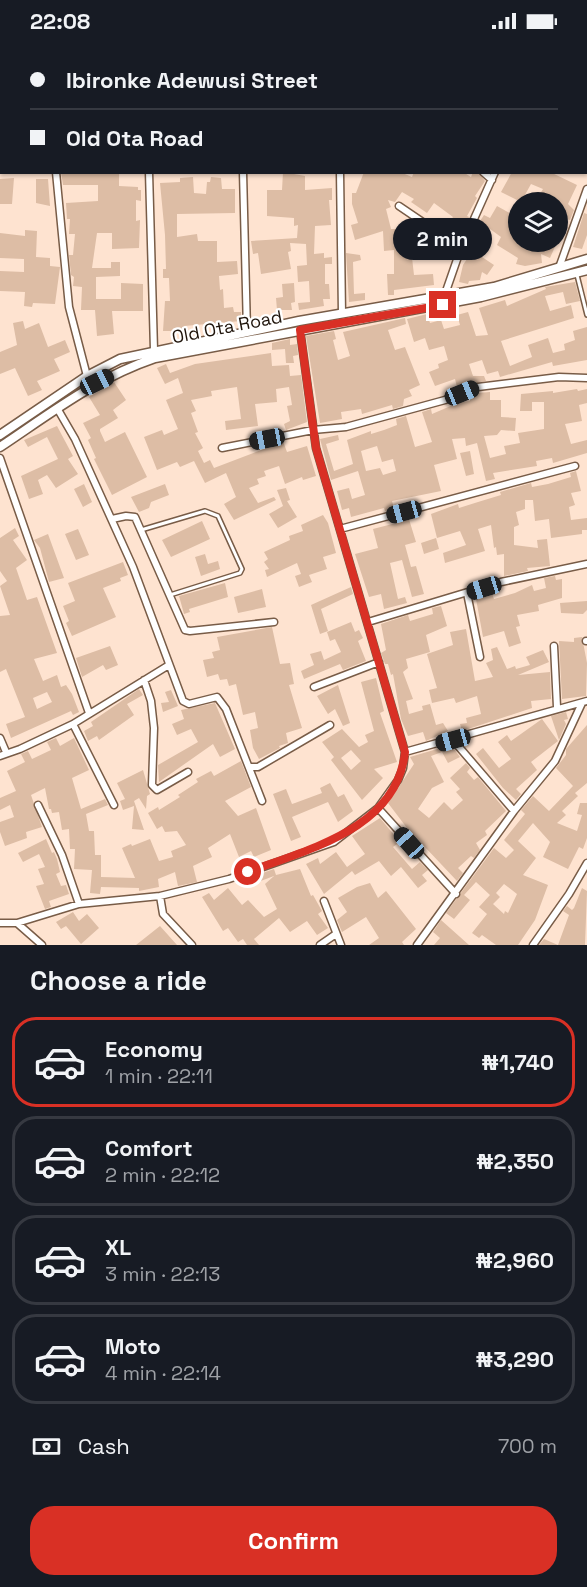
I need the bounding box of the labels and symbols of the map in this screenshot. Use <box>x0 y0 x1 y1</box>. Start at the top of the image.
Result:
callout: 2 min <box>394 218 492 260</box>
route end <box>429 291 456 318</box>
street label: Old Ota Road <box>170 305 284 348</box>
car <box>77 366 117 398</box>
car <box>442 378 482 408</box>
car <box>248 427 286 451</box>
car <box>384 499 424 525</box>
car <box>464 574 504 602</box>
car <box>433 727 473 753</box>
car <box>390 824 428 862</box>
route start <box>234 858 261 885</box>

